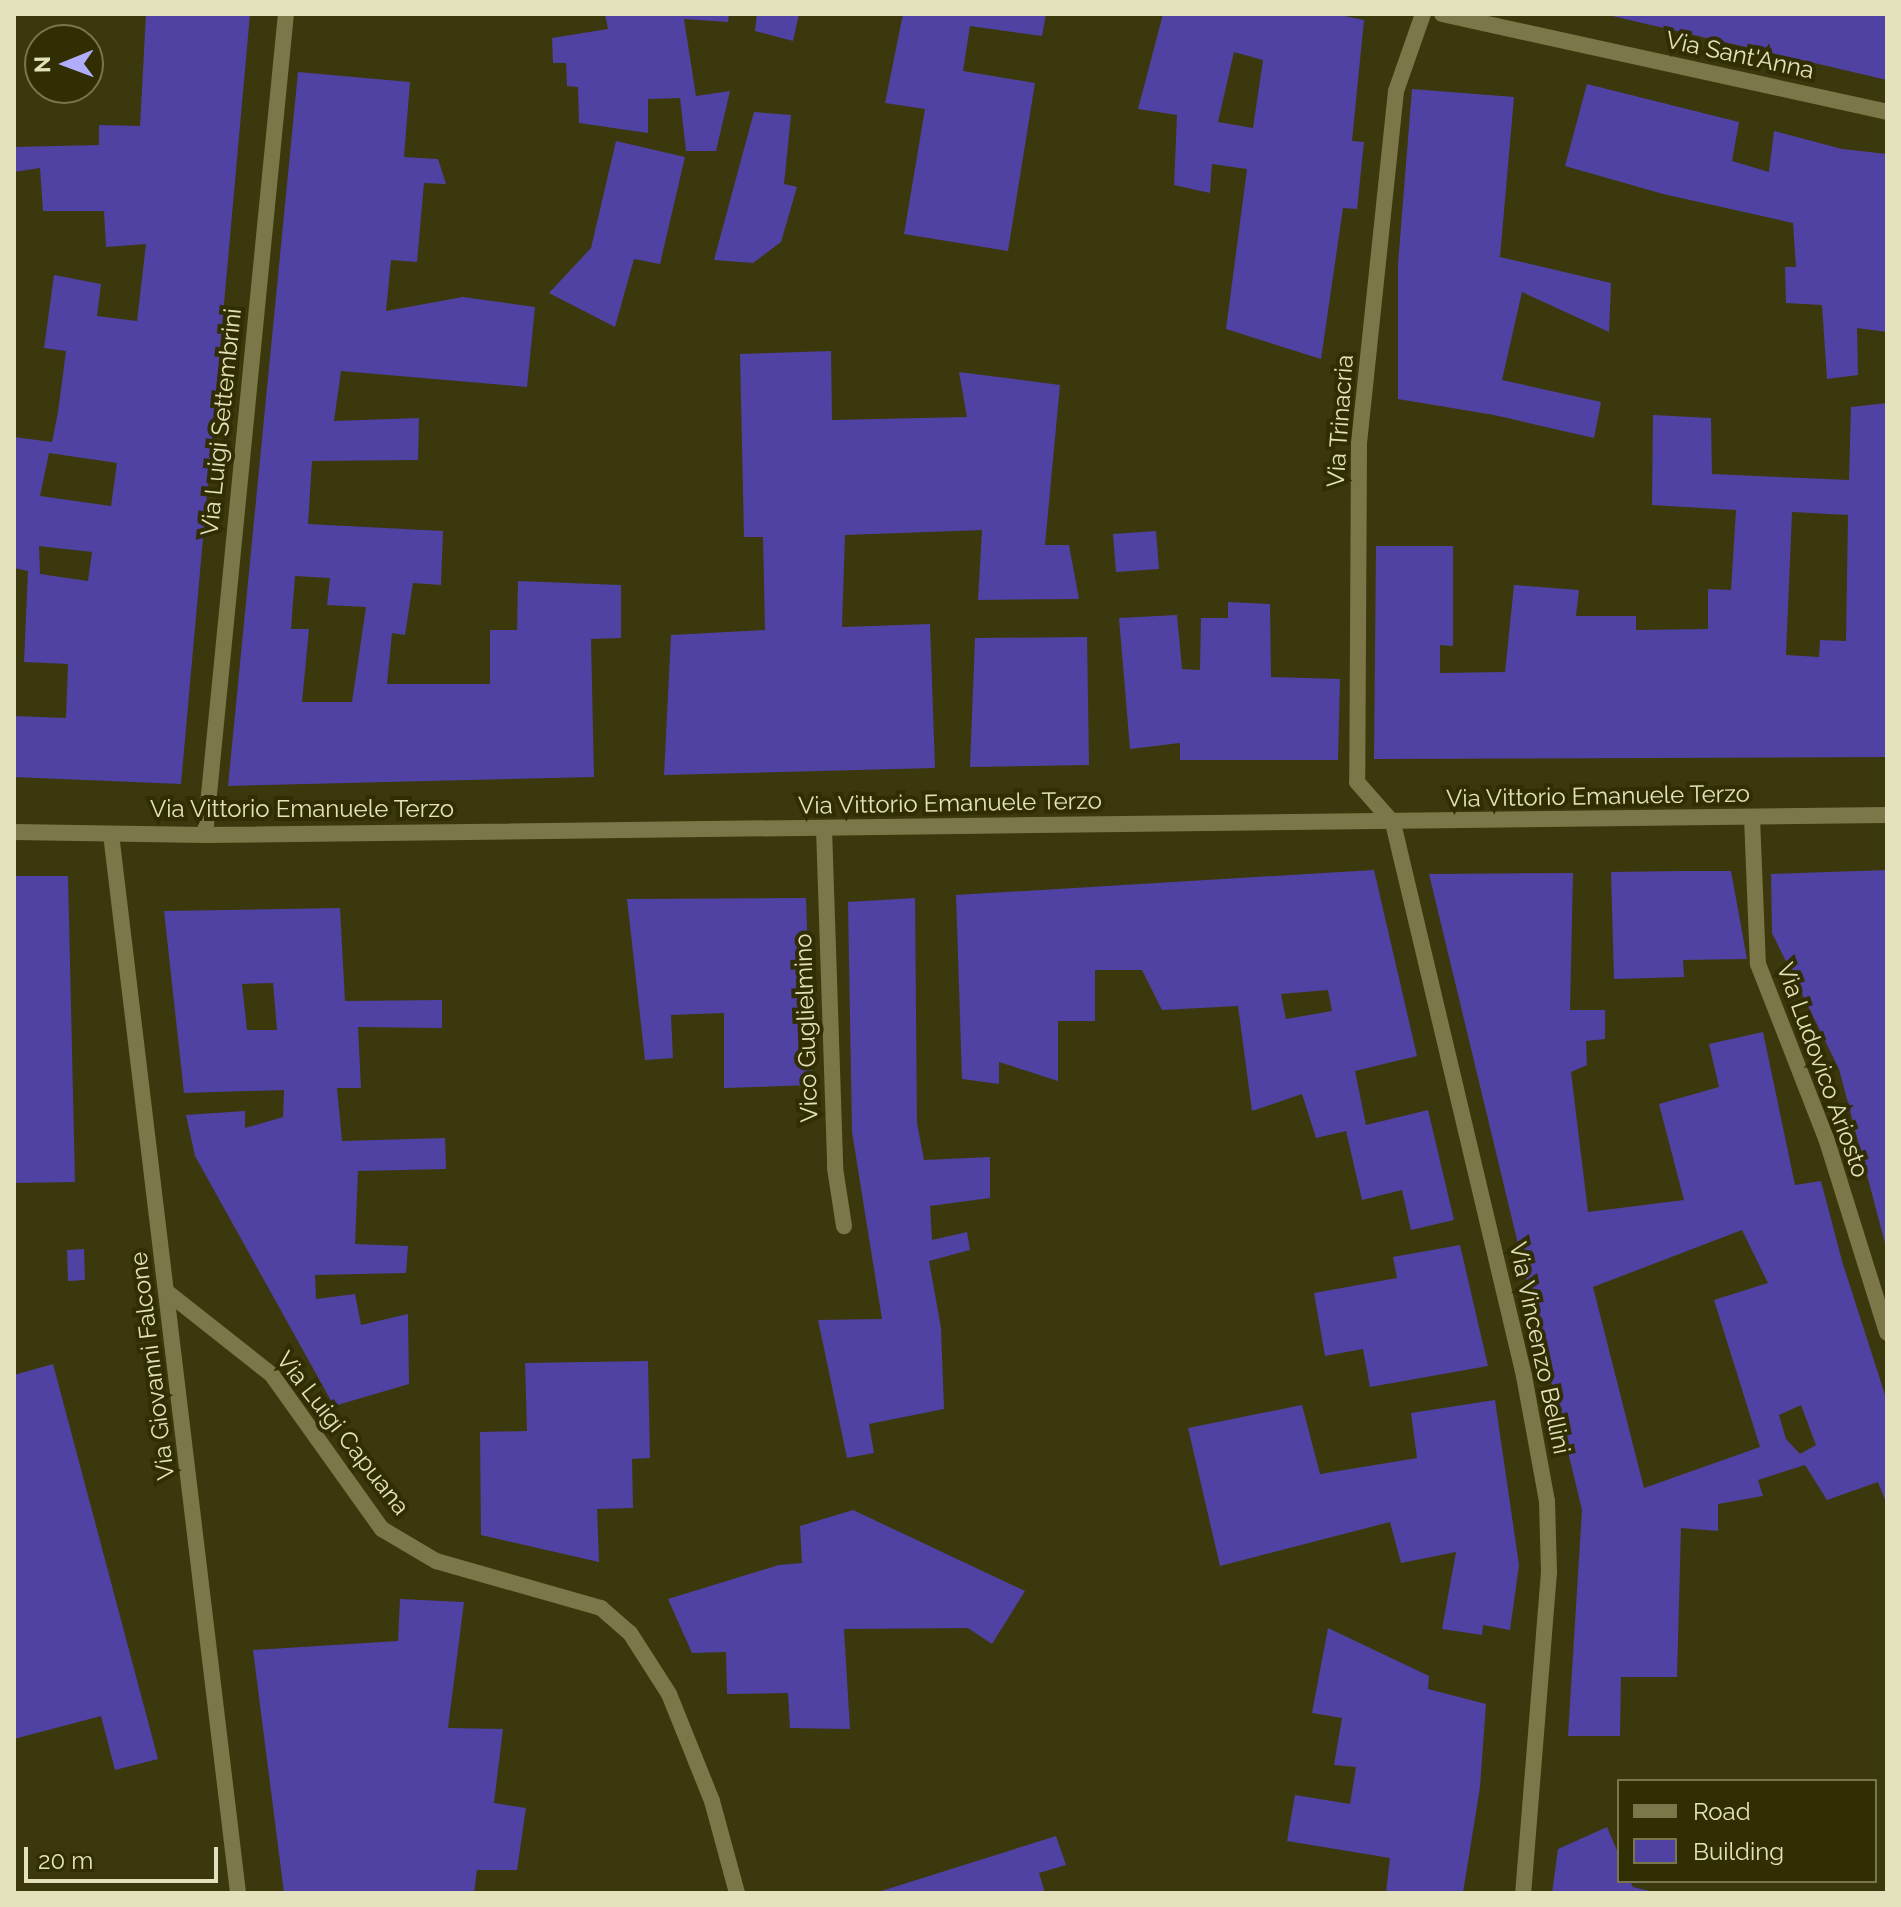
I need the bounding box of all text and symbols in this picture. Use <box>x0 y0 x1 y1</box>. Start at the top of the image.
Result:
north arrow <box>24 24 104 104</box>
street label: Via Sant'Anna <box>1663 25 1817 85</box>
text: N <box>29 56 55 73</box>
street label: Via Luigi Settembrini <box>195 307 247 537</box>
street label: Via Trinacria <box>1321 353 1359 489</box>
street label: Via Vittorio Emanuele Terzo <box>1445 779 1751 813</box>
street label: Via Vittorio Emanuele Terzo <box>797 786 1103 820</box>
street label: Via Vittorio Emanuele Terzo <box>149 795 455 823</box>
street label: Vico Guglielmino <box>788 933 824 1123</box>
street label: Via Ludovico Ariosto <box>1771 958 1875 1182</box>
street label: Via Vincenzo Bellini <box>1503 1239 1577 1457</box>
street label: Via Giovanni Falcone <box>124 1250 180 1482</box>
street label: Via Luigi Capuana <box>270 1346 416 1520</box>
legend <box>1617 1779 1877 1883</box>
text: Road <box>1693 1797 1751 1826</box>
scale bar <box>28 1831 222 1881</box>
text: Building <box>1693 1837 1784 1866</box>
text: 20 m <box>38 1846 93 1875</box>

